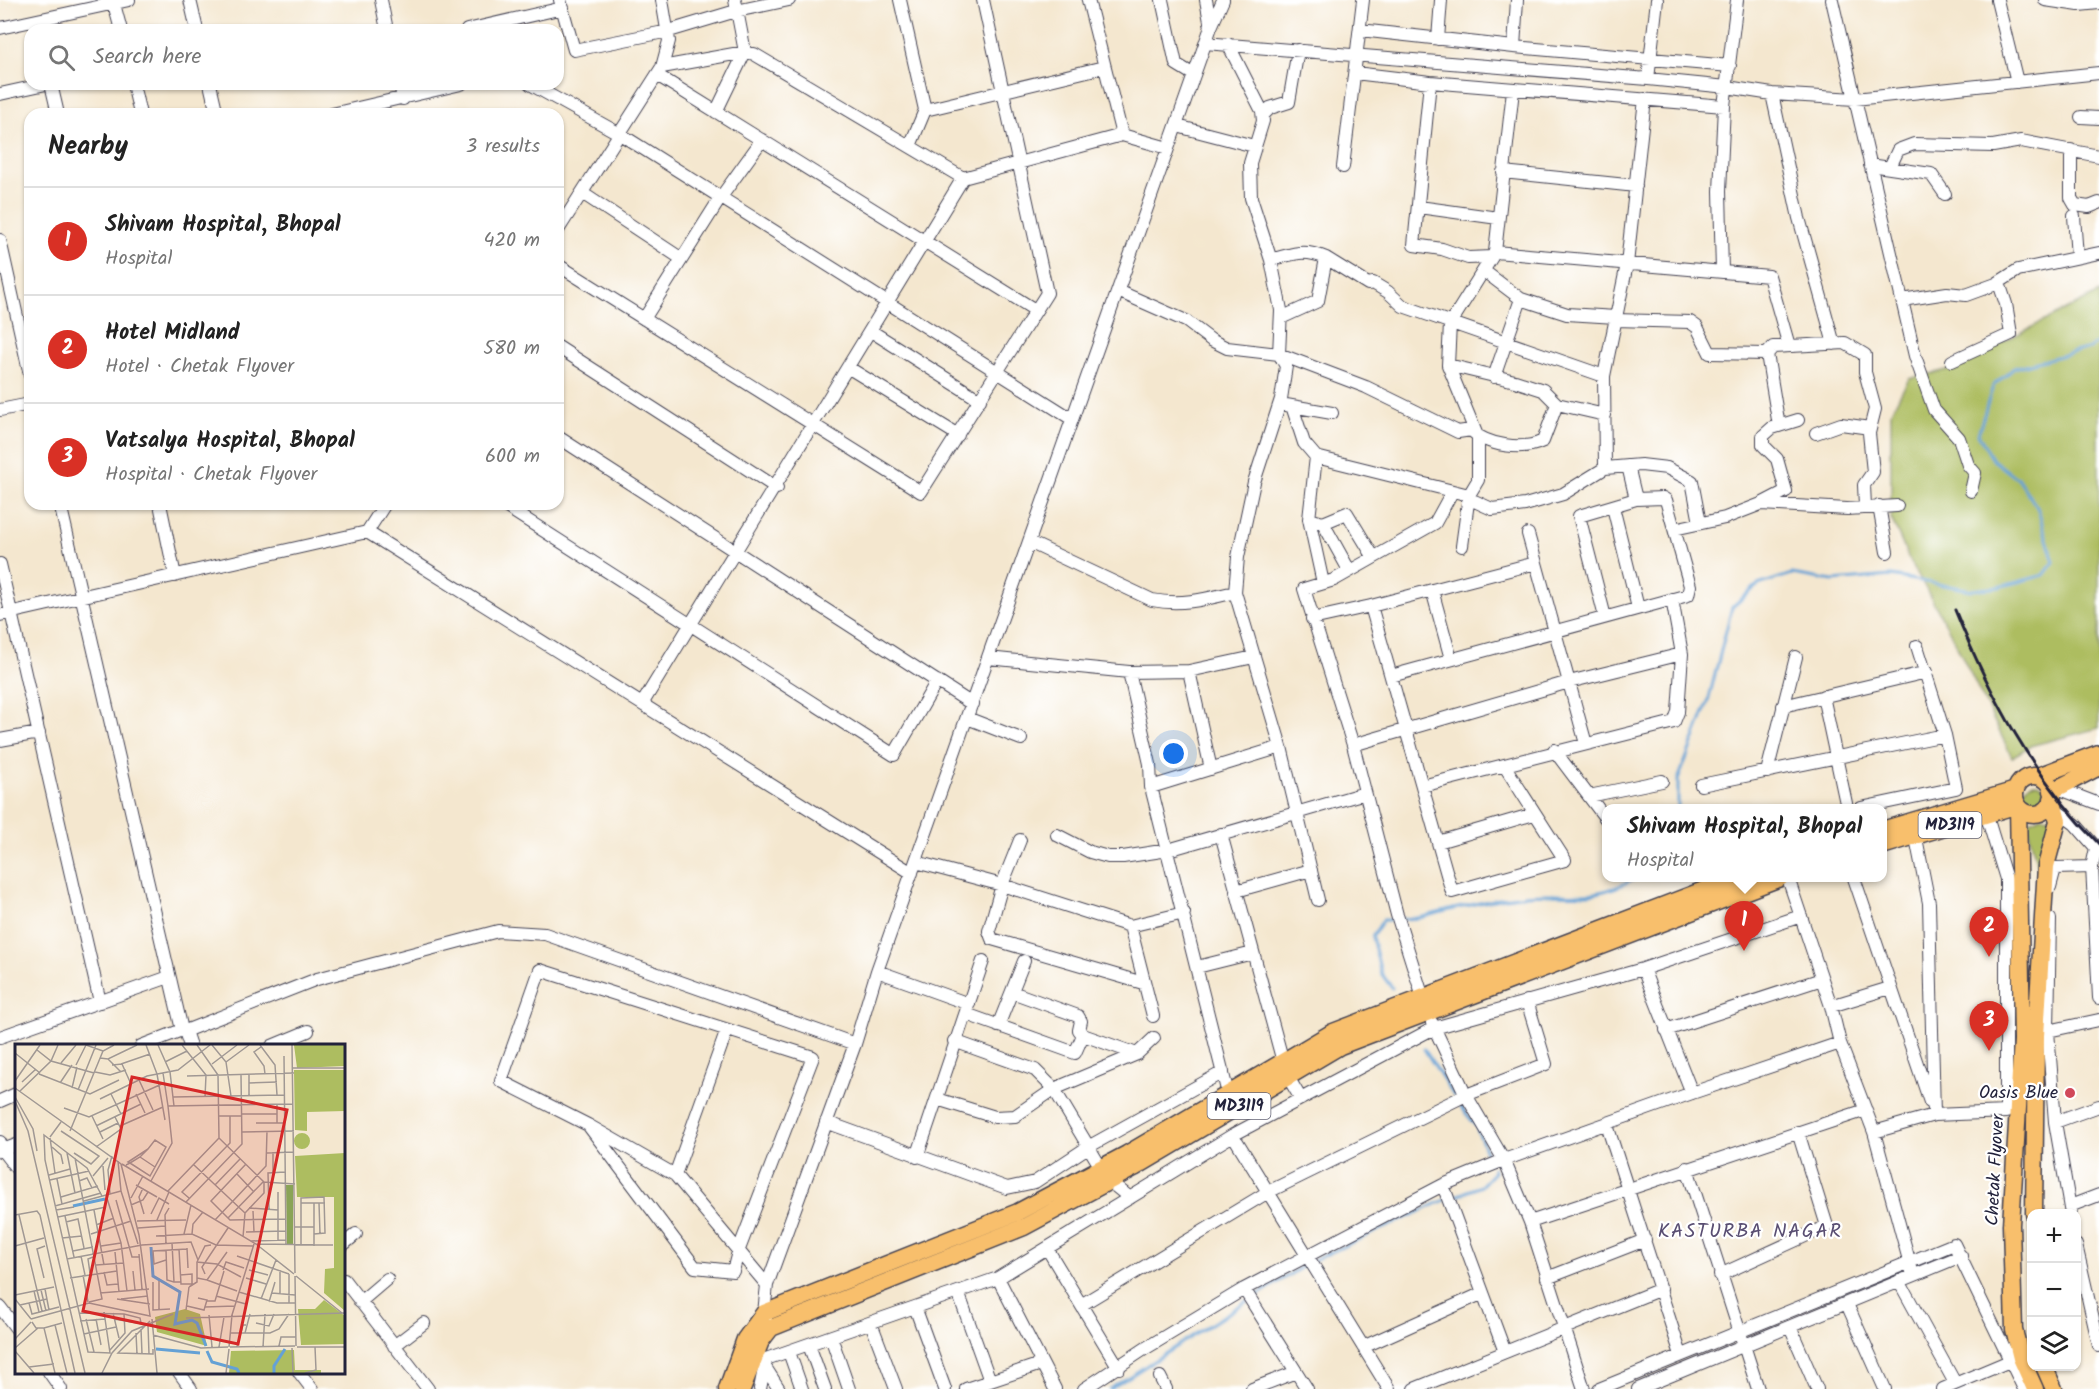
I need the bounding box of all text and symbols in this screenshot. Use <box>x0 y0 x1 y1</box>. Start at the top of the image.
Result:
search box <box>24 24 564 90</box>
text: Search here <box>93 40 201 75</box>
icon: search <box>45 41 78 74</box>
text: Nearby <box>48 126 128 168</box>
text: 3 results <box>466 131 540 163</box>
text: Shivam Hospital, Bhopal <box>105 208 341 243</box>
text: 1 <box>64 225 71 257</box>
text: 420 m <box>483 225 540 257</box>
text: Hospital <box>105 243 172 275</box>
text: Hotel Midland <box>105 316 240 351</box>
text: 2 <box>62 333 73 365</box>
text: 580 m <box>483 333 540 365</box>
text: Hotel · Chetak Flyover <box>105 351 294 383</box>
text: Vatsalya Hospital, Bhopal <box>105 424 355 459</box>
text: 3 <box>62 441 73 473</box>
text: 600 m <box>485 441 540 473</box>
text: Hospital · Chetak Flyover <box>105 459 317 491</box>
your location <box>1159 739 1188 768</box>
popup <box>1602 804 1887 882</box>
text: Shivam Hospital, Bhopal <box>1627 810 1862 845</box>
road number: MD3119 <box>1918 812 1982 838</box>
text: Hospital <box>1627 845 1694 877</box>
pin: 1 <box>1724 902 1764 951</box>
pin: 2 <box>1970 908 2008 957</box>
pin: 3 <box>1970 1002 2008 1051</box>
inset map <box>15 1044 345 1374</box>
place label: Oasis Blue <box>1979 1079 2058 1108</box>
marker: Oasis Blue <box>2063 1086 2077 1100</box>
road number: MD3119 <box>1208 1093 1270 1119</box>
street label: Chetak Flyover <box>1979 1112 2013 1227</box>
map controls <box>2027 1209 2081 1371</box>
button: + <box>2027 1209 2081 1263</box>
district label: KASTURBA NAGAR <box>1658 1216 1842 1248</box>
button: − <box>2027 1263 2081 1317</box>
button: layers <box>2027 1317 2081 1371</box>

